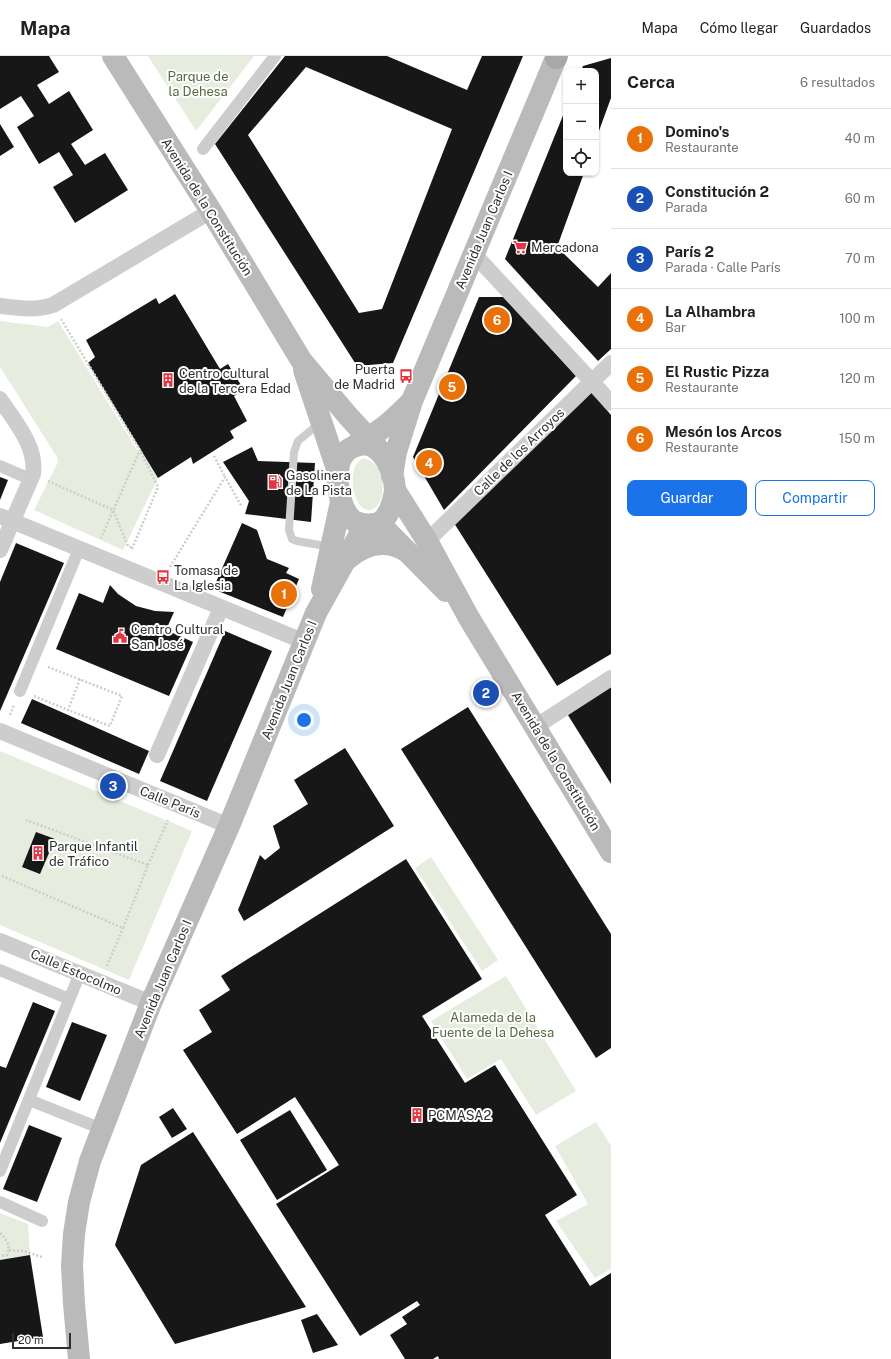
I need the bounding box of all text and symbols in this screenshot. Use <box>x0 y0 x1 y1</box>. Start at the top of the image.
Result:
text: Mapa <box>20 17 70 39</box>
text: Mapa <box>642 20 678 36</box>
text: Cómo llegar <box>700 20 778 36</box>
text: Guardados <box>800 20 871 36</box>
map controls <box>563 68 599 176</box>
button: + <box>563 68 599 104</box>
park label: Parque de la Dehesa <box>168 69 229 99</box>
text: Cerca <box>627 72 675 92</box>
text: 6 resultados <box>800 75 875 90</box>
button: − <box>563 104 599 140</box>
text: Domino's <box>665 123 729 140</box>
text: 1 <box>637 131 643 146</box>
text: 40 m <box>844 131 875 146</box>
street label: Avenida de la Constitución <box>158 135 256 279</box>
button: locate <box>563 140 599 176</box>
text: Restaurante <box>665 140 739 155</box>
street label: Avenida Juan Carlos I <box>452 169 516 291</box>
text: Constitución 2 <box>665 183 769 200</box>
text: 2 <box>636 191 644 206</box>
text: 60 m <box>845 191 875 206</box>
text: Parada <box>665 200 707 215</box>
supermarket icon: Mercadona <box>512 239 528 255</box>
place label: Mercadona <box>531 240 599 255</box>
text: París 2 <box>665 243 714 260</box>
text: 3 <box>636 251 644 266</box>
text: 70 m <box>845 251 875 266</box>
text: Parada · Calle París <box>665 260 781 275</box>
text: La Alhambra <box>665 303 756 320</box>
pin: 6 <box>484 305 510 335</box>
text: 4 <box>636 311 644 326</box>
text: 100 m <box>839 311 875 326</box>
text: Bar <box>665 320 686 335</box>
place label: Puerta de Madrid <box>334 362 395 392</box>
text: El Rustic Pizza <box>665 363 769 380</box>
place label: Centro cultural de la Tercera Edad <box>179 366 291 396</box>
bus stop icon: Puerta de Madrid <box>398 368 414 384</box>
text: 5 <box>636 371 644 386</box>
text: 120 m <box>840 371 875 386</box>
building icon: Centro cultural de la Tercera Edad <box>160 372 176 388</box>
pin: 5 <box>439 372 465 402</box>
text: Restaurante <box>665 380 739 395</box>
street label: Calle de los Arroyos <box>471 405 567 499</box>
text: Mesón los Arcos <box>665 423 782 440</box>
text: 6 <box>636 431 644 446</box>
text: 150 m <box>839 431 875 446</box>
text: Restaurante <box>665 440 739 455</box>
pin: 4 <box>416 448 442 478</box>
place label: Gasolinera de La Pista <box>286 468 352 498</box>
fuel station icon: Gasolinera de La Pista <box>267 474 283 490</box>
button: Guardar <box>627 480 747 516</box>
button: Compartir <box>755 480 875 516</box>
place label: Tomasa de La Iglesia <box>174 563 238 593</box>
bus stop icon: Tomasa de La Iglesia <box>155 569 171 585</box>
pin: 1 <box>271 579 297 609</box>
street label: Avenida Juan Carlos I <box>258 618 320 742</box>
place label: Centro Cultural San José <box>131 622 224 652</box>
public building icon: Centro Cultural San José <box>112 628 128 644</box>
pin: 2 <box>473 678 499 708</box>
street label: Avenida de la Constitución <box>509 689 603 833</box>
your location <box>294 710 314 730</box>
pin: 3 <box>100 771 126 801</box>
street label: Calle París <box>138 783 202 821</box>
place label: Parque Infantil de Tráfico <box>49 839 138 869</box>
building icon: Parque Infantil de Tráfico <box>30 845 46 861</box>
street label: Avenida Juan Carlos I <box>131 918 195 1040</box>
street label: Calle Estocolmo <box>28 946 124 998</box>
park label: Alameda de la Fuente de la Dehesa <box>432 1010 554 1040</box>
building icon: PCMASA2 <box>409 1107 425 1123</box>
place label: PCMASA2 <box>428 1108 492 1123</box>
scale bar <box>12 1331 71 1350</box>
text: 20 m <box>18 1334 43 1346</box>

